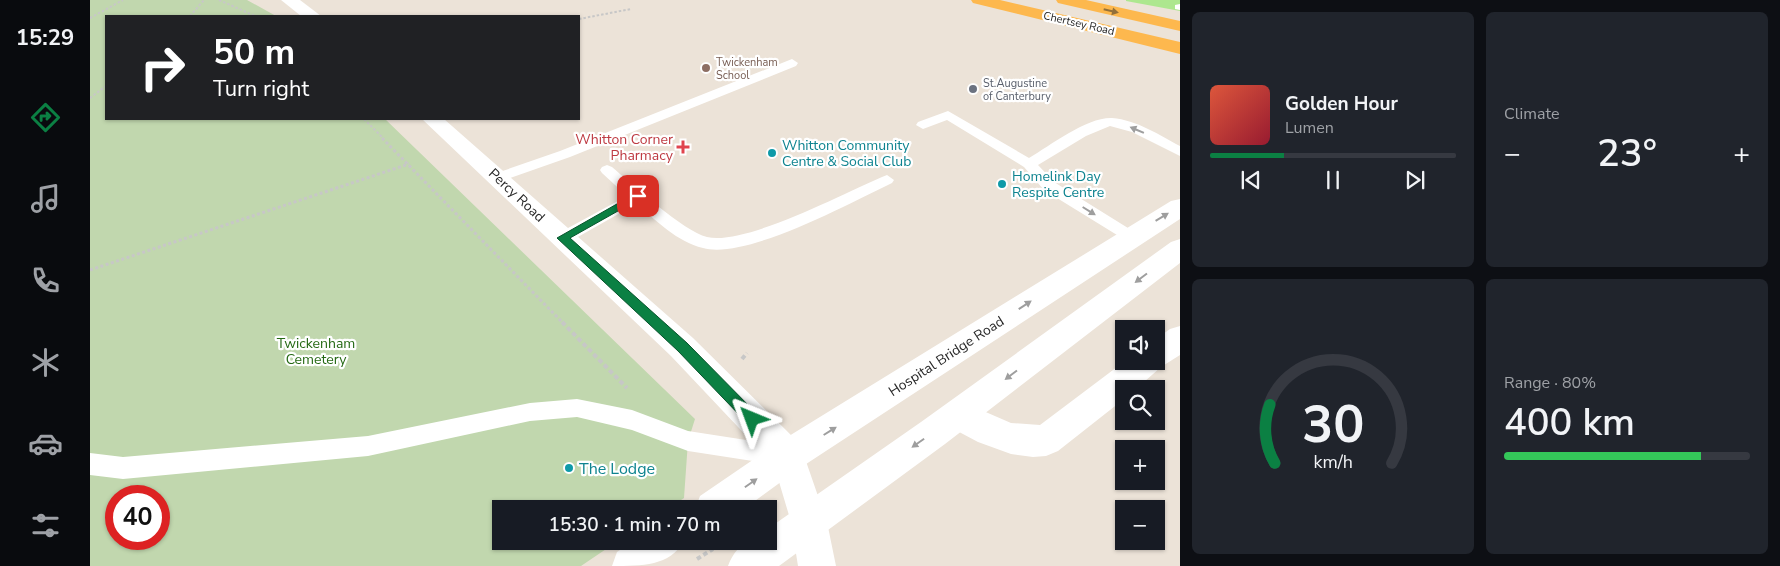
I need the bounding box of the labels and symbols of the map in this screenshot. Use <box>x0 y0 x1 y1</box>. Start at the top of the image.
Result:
one-way arrow <box>1104 7 1119 15</box>
street label: Chertsey Road <box>1042 8 1116 39</box>
place label: Twickenham School <box>716 55 778 83</box>
marker: Twickenham School <box>700 62 712 74</box>
place label: St.Augustine of Canterbury <box>983 76 1051 104</box>
marker: St.Augustine of Canterbury <box>967 83 979 95</box>
one-way arrow <box>1130 126 1144 134</box>
place label: Whitton Corner Pharmacy <box>575 130 674 165</box>
place label: Whitton Community Centre & Social Club <box>782 136 911 171</box>
marker: Whitton Corner Pharmacy <box>677 141 689 153</box>
marker: Whitton Community Centre & Social Club <box>766 147 778 159</box>
street label: Percy Road <box>484 164 549 226</box>
place label: Homelink Day Respite Centre <box>1012 167 1104 202</box>
pin <box>617 175 659 217</box>
marker: Homelink Day Respite Centre <box>996 178 1008 190</box>
one-way arrow <box>1082 207 1096 216</box>
one-way arrow <box>1156 213 1169 222</box>
one-way arrow <box>1134 273 1148 283</box>
one-way arrow <box>1019 300 1032 310</box>
street label: Hospital Bridge Road <box>885 312 1008 401</box>
park label: Twickenham Cemetery <box>277 334 355 369</box>
one-way arrow <box>1004 370 1018 380</box>
position arrow <box>725 392 777 444</box>
one-way arrow <box>823 426 836 435</box>
one-way arrow <box>912 438 925 448</box>
place label: The Lodge <box>579 458 655 480</box>
marker: The Lodge <box>563 462 575 474</box>
one-way arrow <box>744 478 758 488</box>
speed limit sign: 40 <box>105 485 170 550</box>

